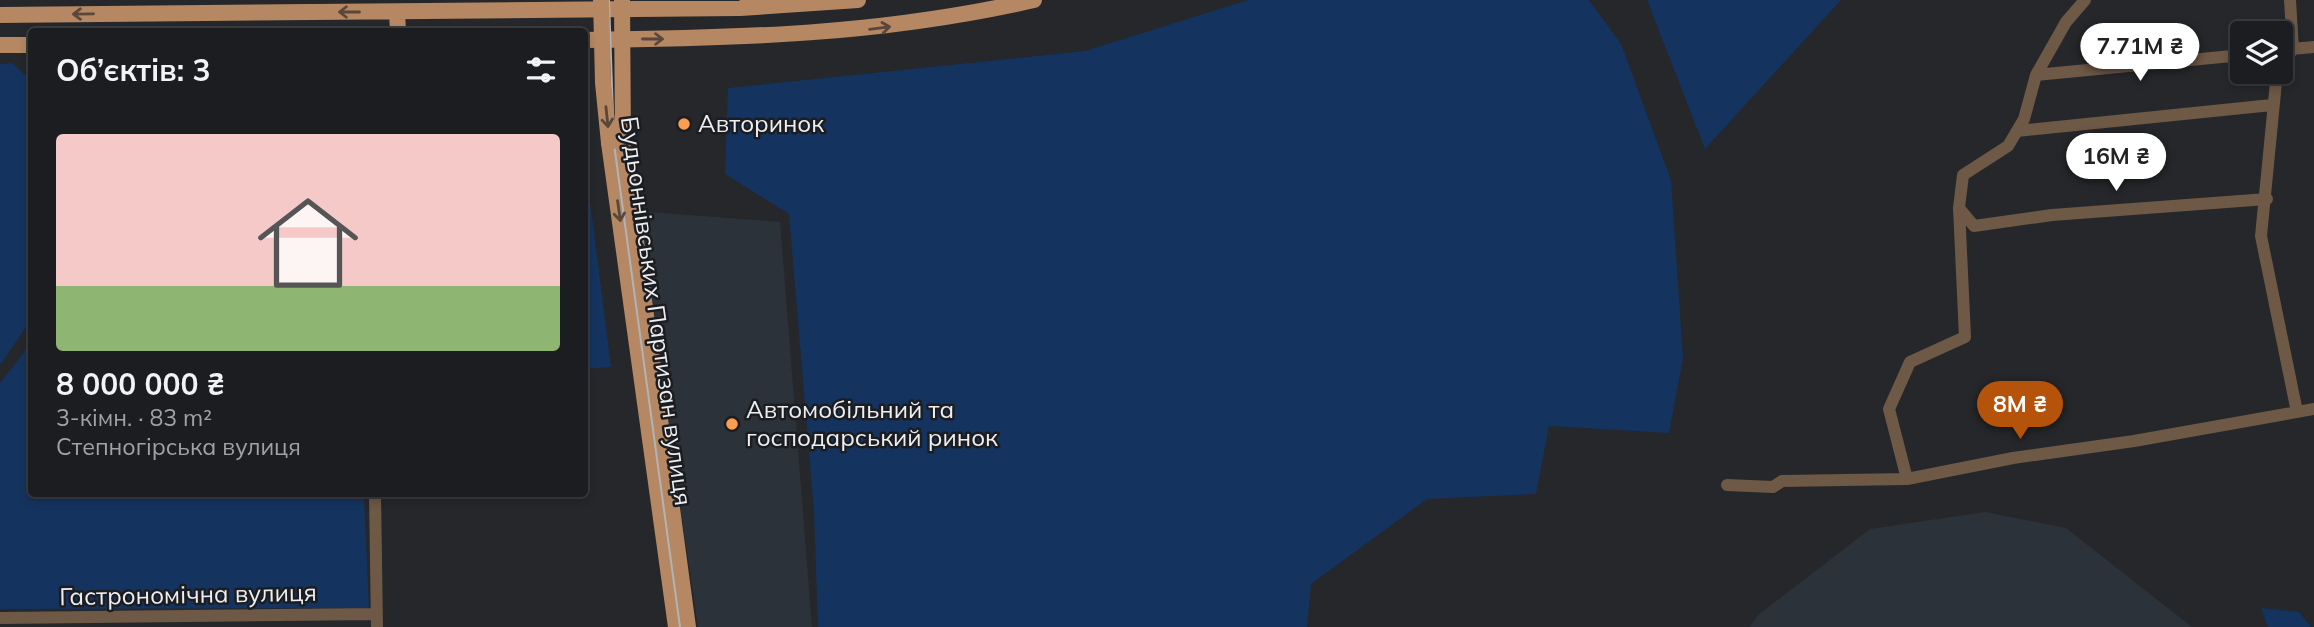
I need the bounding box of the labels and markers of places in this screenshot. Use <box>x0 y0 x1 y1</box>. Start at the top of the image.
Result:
pin: 7.71M ₴ <box>2075 24 2205 83</box>
place label: Авторинок <box>698 108 824 138</box>
marker: Авторинок <box>676 116 692 132</box>
pin: 16M ₴ <box>2067 134 2165 193</box>
pin: 8M ₴ <box>1979 382 2061 441</box>
place label: Автомобільний та господарський ринок <box>746 394 998 452</box>
marker: Автомобільний та господарський ринок <box>724 416 740 432</box>

